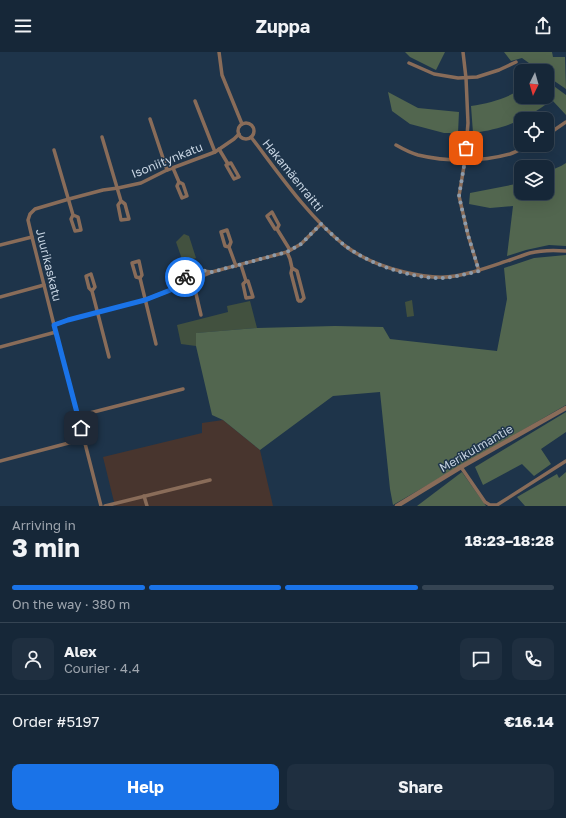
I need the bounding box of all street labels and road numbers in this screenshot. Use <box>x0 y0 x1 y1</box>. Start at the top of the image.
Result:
street label: Hakamäenraitti <box>259 136 327 214</box>
street label: Isoniitynkatu <box>129 139 205 181</box>
street label: Juurikaskatu <box>33 227 65 303</box>
street label: Merikulmantie <box>436 421 516 475</box>

